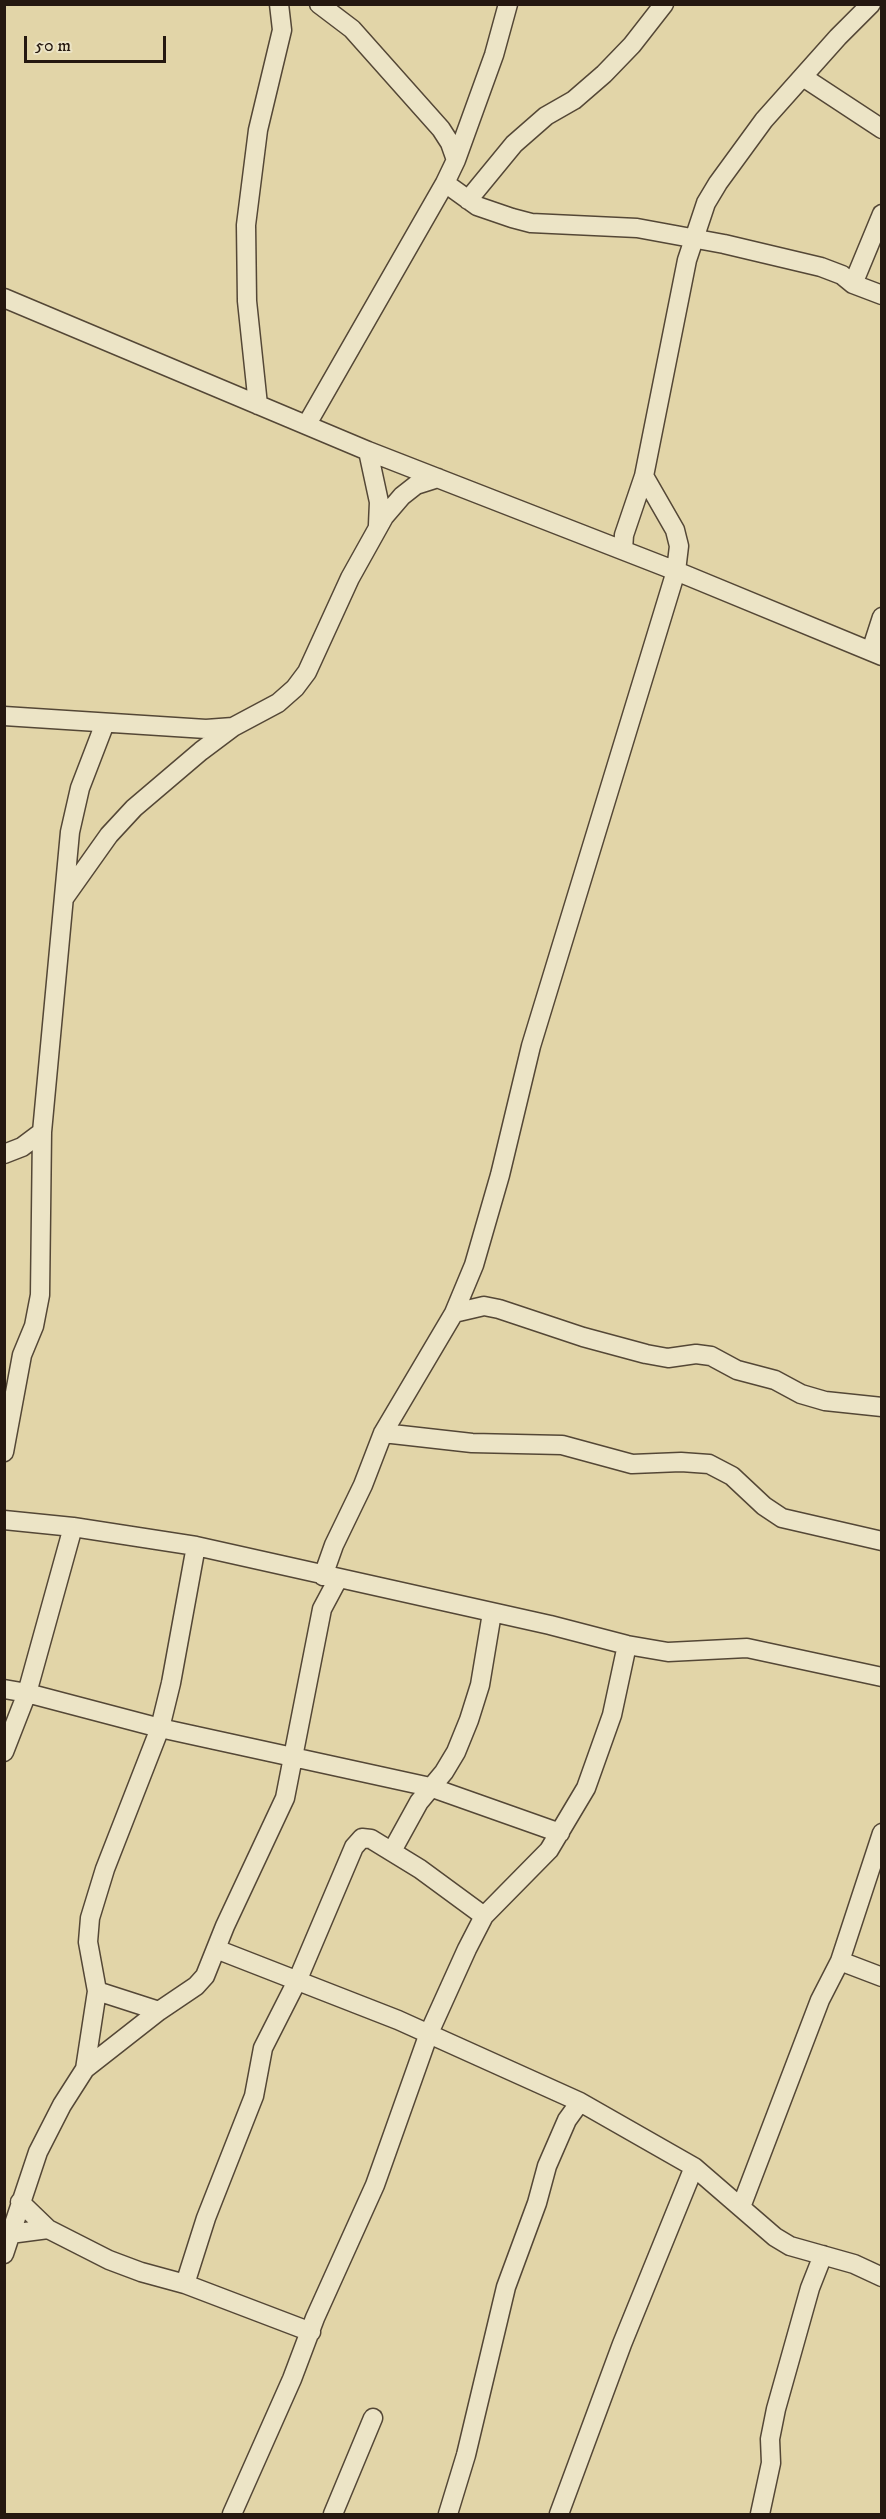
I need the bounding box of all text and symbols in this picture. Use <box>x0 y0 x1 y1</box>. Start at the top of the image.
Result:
scale bar <box>27 24 170 62</box>
text: 50 m <box>35 35 71 57</box>

